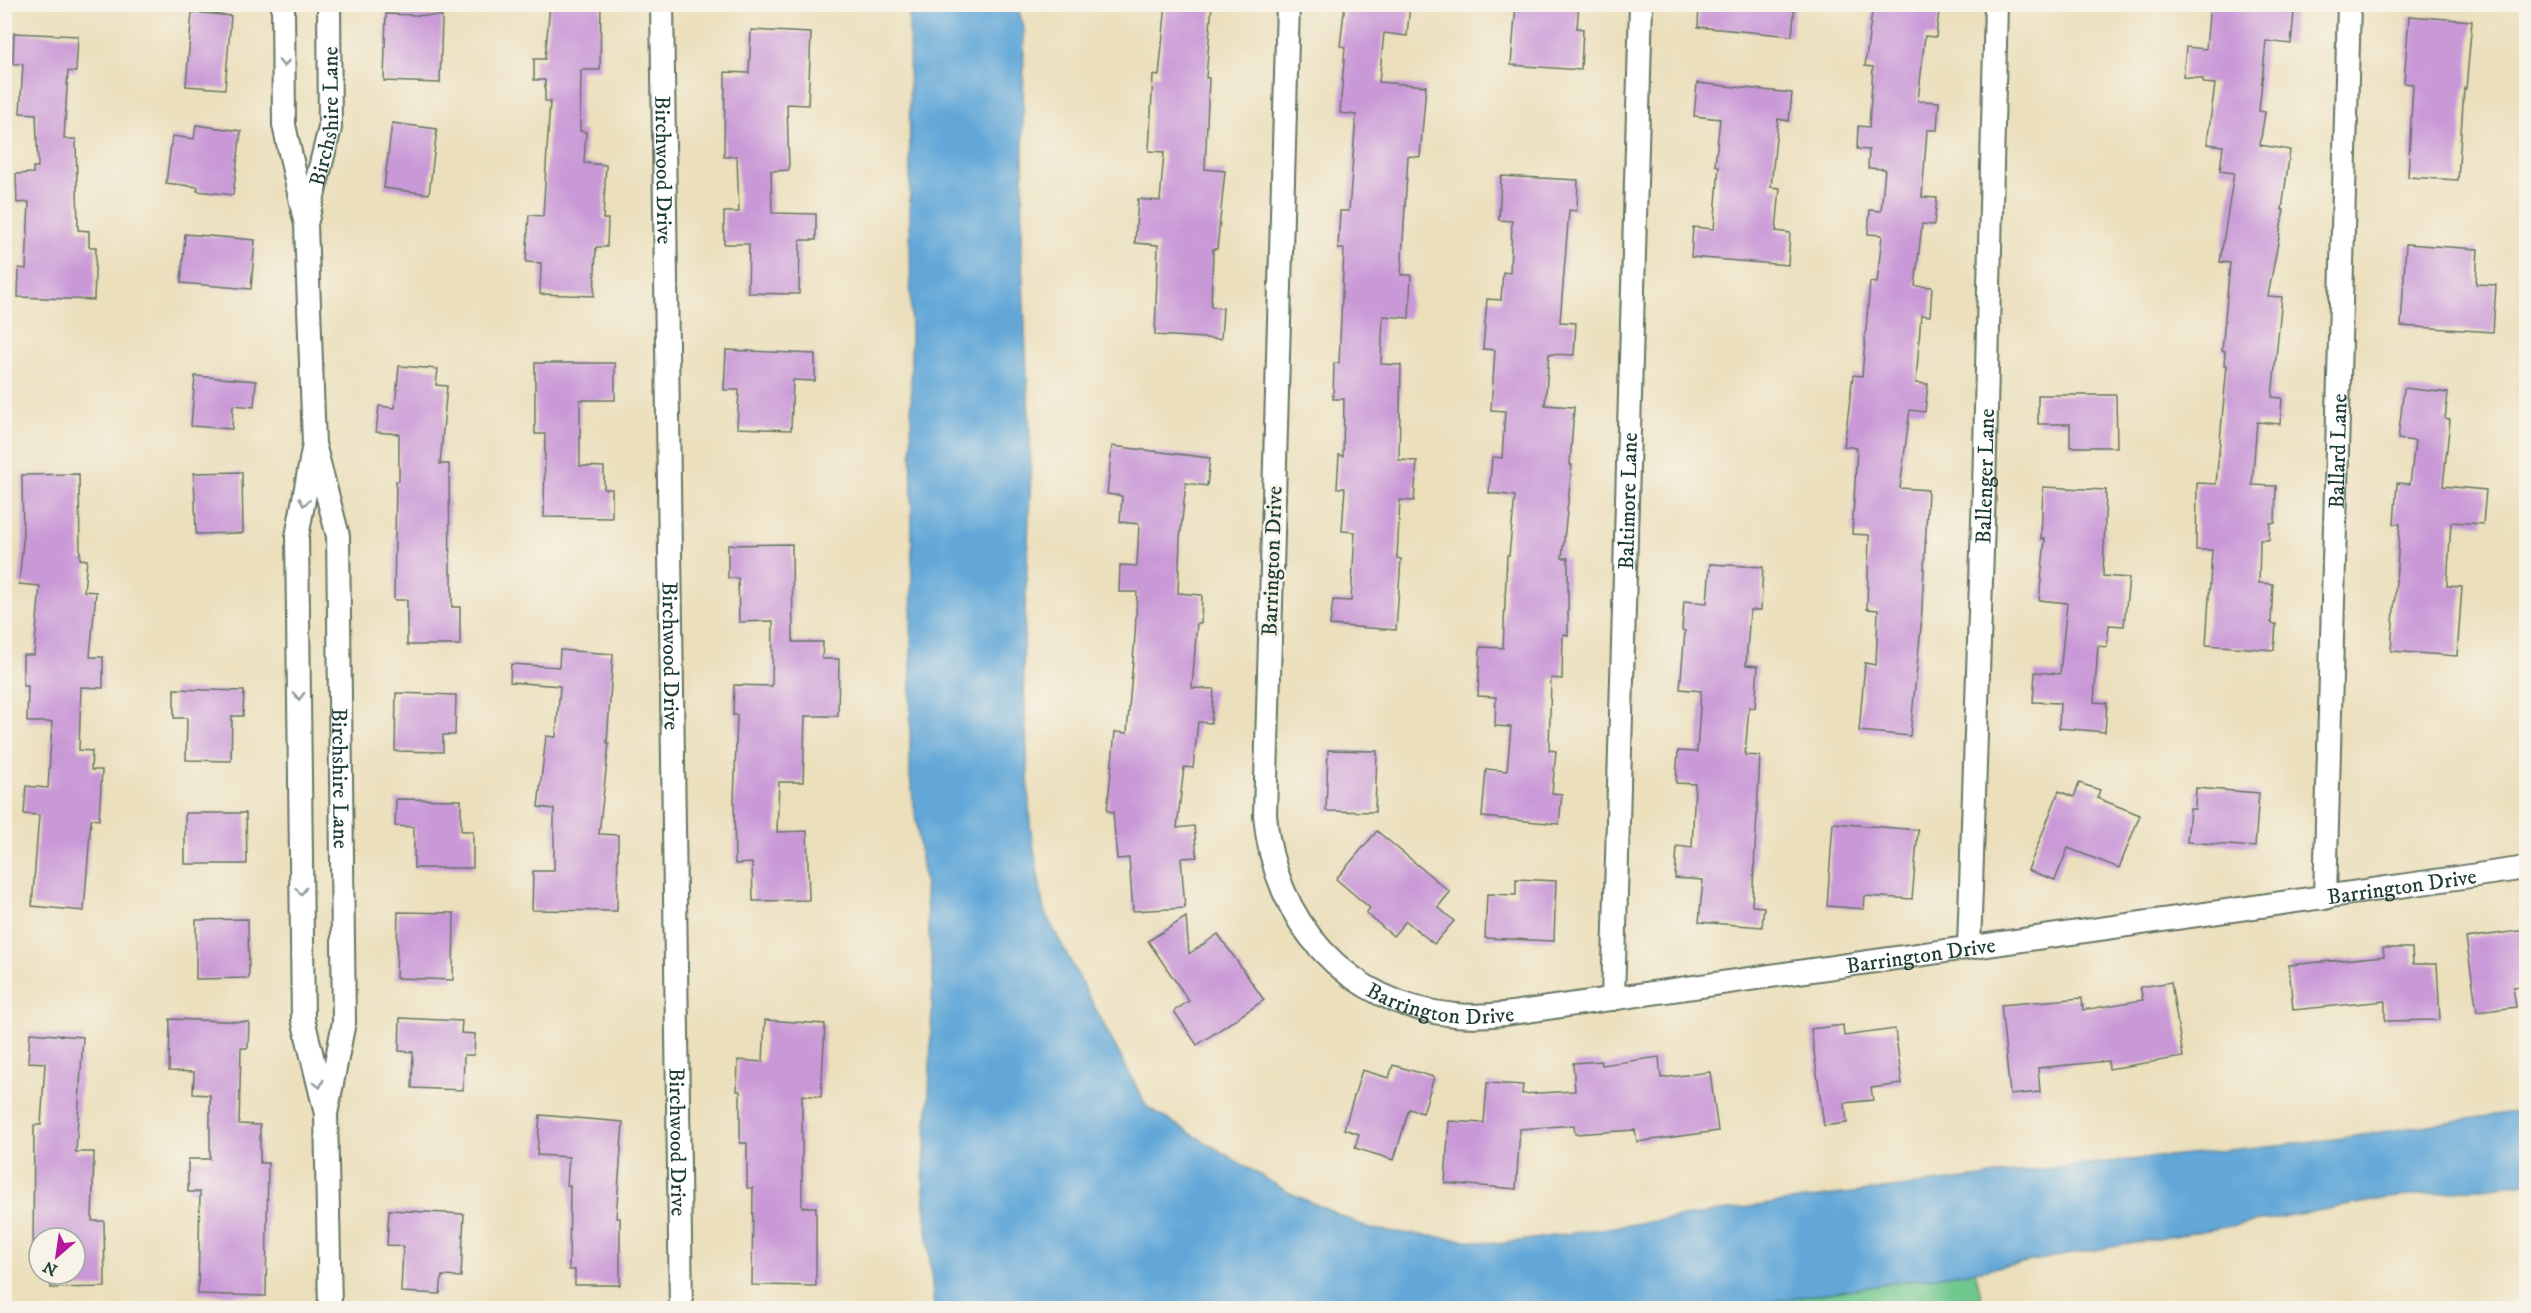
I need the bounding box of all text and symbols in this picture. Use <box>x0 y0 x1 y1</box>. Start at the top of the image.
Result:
street label: Birchshire Lane <box>304 46 345 189</box>
one-way arrow <box>278 58 290 67</box>
street label: Birchwood Drive <box>648 95 678 245</box>
street label: Ballard Lane <box>2323 393 2354 509</box>
street label: Ballenger Lane <box>1970 408 2001 544</box>
street label: Baltimore Lane <box>1613 432 1644 570</box>
street label: Barrington Drive <box>1256 485 1289 637</box>
one-way arrow <box>298 496 311 506</box>
street label: Birchwood Drive <box>655 581 685 730</box>
one-way arrow <box>293 692 305 701</box>
street label: Birchshire Lane <box>325 708 354 849</box>
street label: Barrington Drive <box>2325 863 2478 911</box>
one-way arrow <box>295 887 307 896</box>
street label: Barrington Drive <box>1844 932 1997 980</box>
street label: Barrington Drive <box>1361 977 1516 1031</box>
street label: Birchwood Drive <box>662 1067 692 1216</box>
one-way arrow <box>311 1079 324 1089</box>
north arrow <box>27 1226 87 1286</box>
text: N <box>40 1256 61 1280</box>

